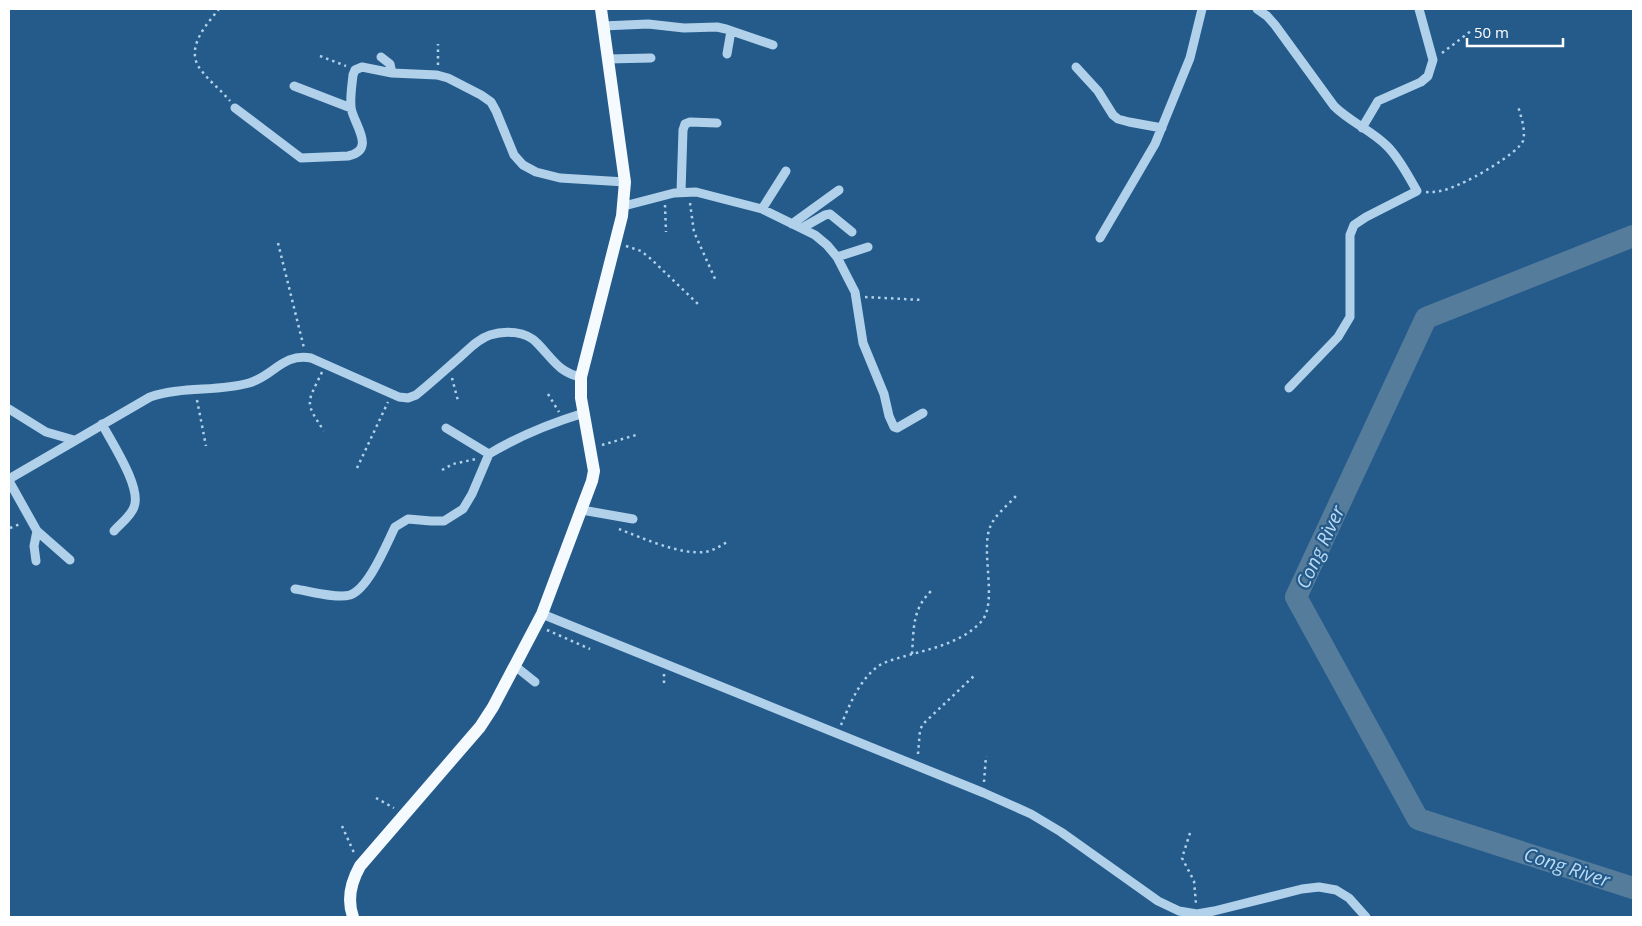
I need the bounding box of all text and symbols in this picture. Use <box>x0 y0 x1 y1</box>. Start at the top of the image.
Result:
scale bar <box>1467 15 1563 47</box>
text: 50 m <box>1474 22 1509 42</box>
water label: Cong River <box>1289 500 1351 593</box>
water label: Cong River <box>1521 841 1615 894</box>

